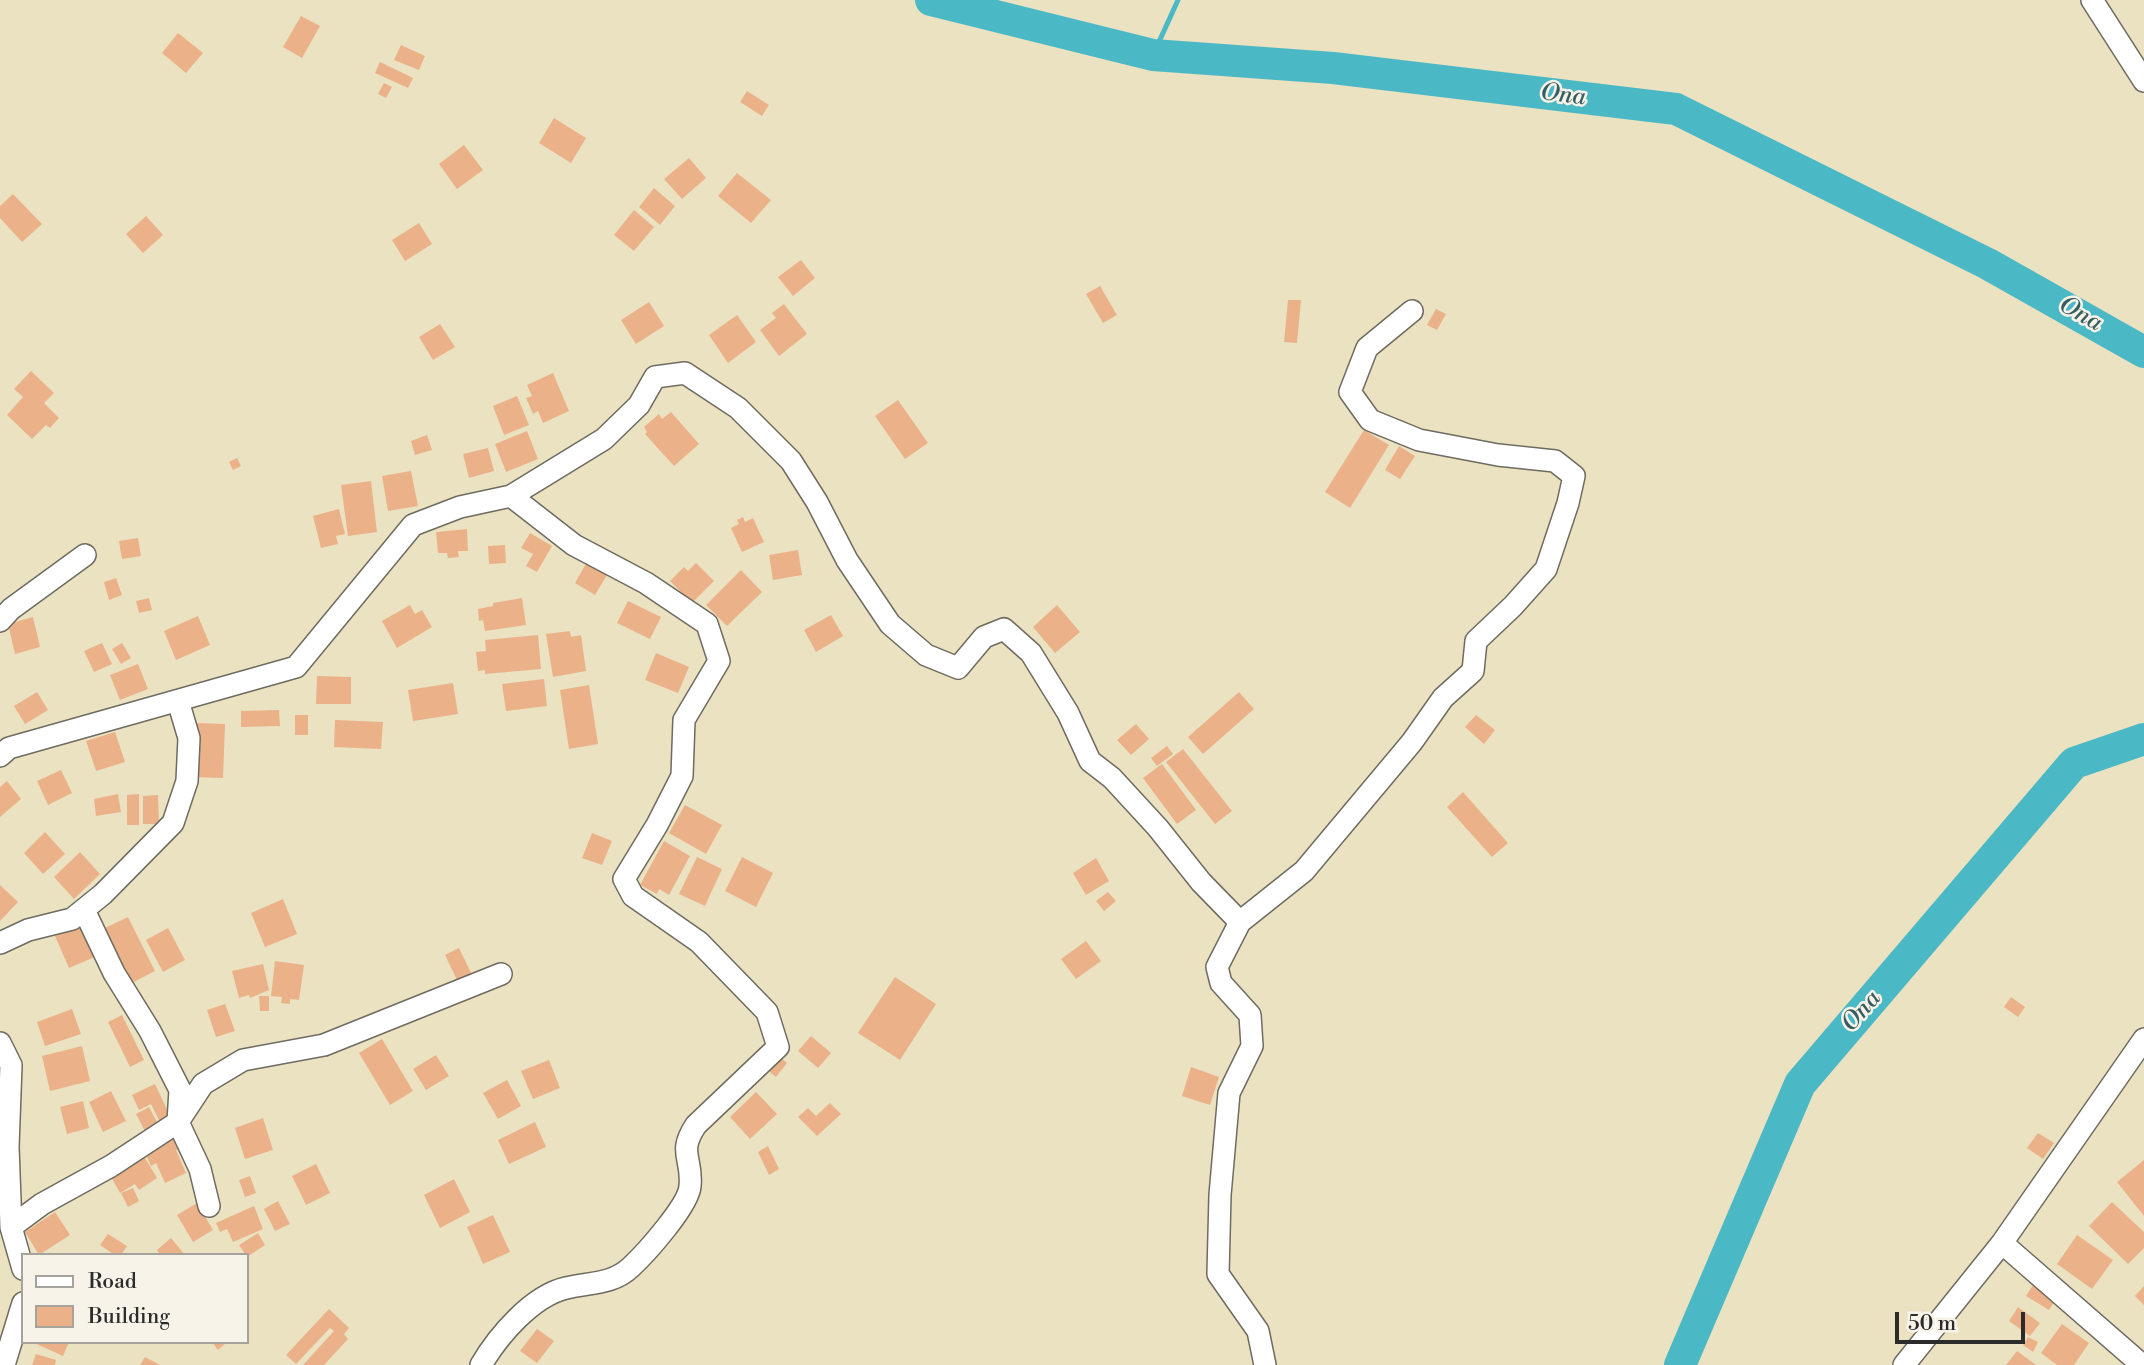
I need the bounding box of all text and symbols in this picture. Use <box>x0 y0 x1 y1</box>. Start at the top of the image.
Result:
water label: Ona <box>1539 79 1587 113</box>
water label: Ona <box>2053 291 2107 339</box>
water label: Ona <box>1836 985 1888 1039</box>
legend <box>21 1253 248 1344</box>
text: Road <box>88 1269 137 1295</box>
scale bar <box>1899 1298 2028 1342</box>
text: Building <box>88 1304 170 1330</box>
text: 50 m <box>1908 1311 1956 1337</box>

